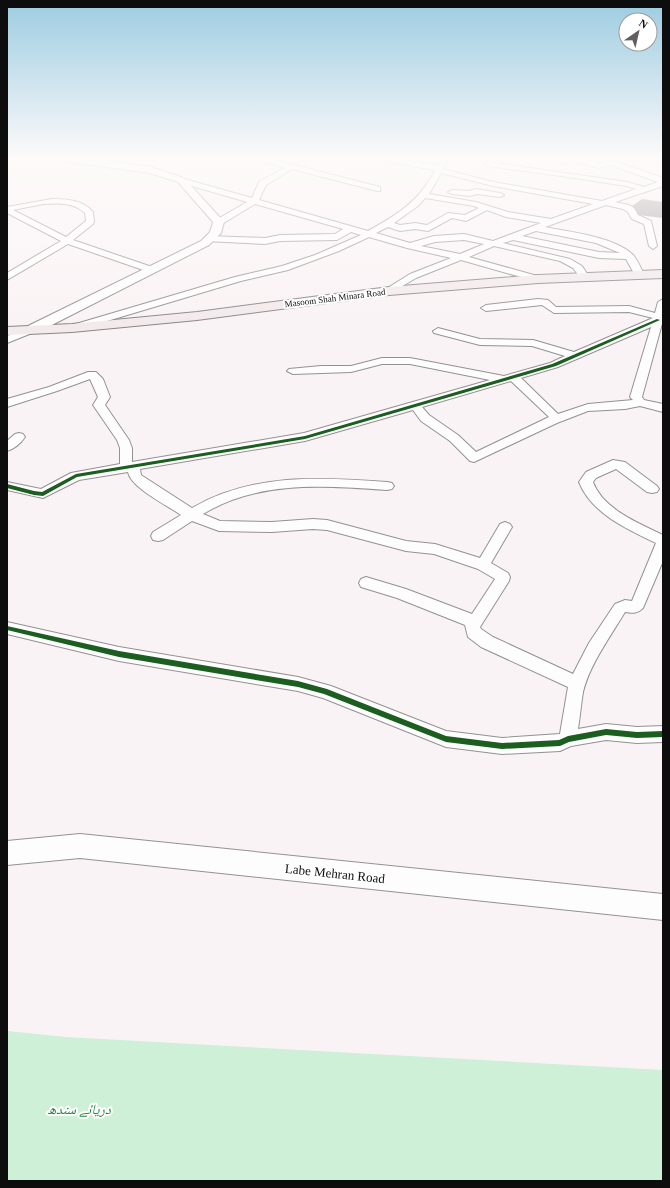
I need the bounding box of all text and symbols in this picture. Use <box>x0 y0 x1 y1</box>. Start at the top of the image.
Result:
north arrow <box>618 12 658 52</box>
text: N <box>637 17 650 31</box>
street label: Masoom Shah Minara Road <box>284 287 386 309</box>
street label: Labe Mehran Road <box>284 861 386 886</box>
water label: دریائے سندھ <box>47 1102 111 1117</box>

